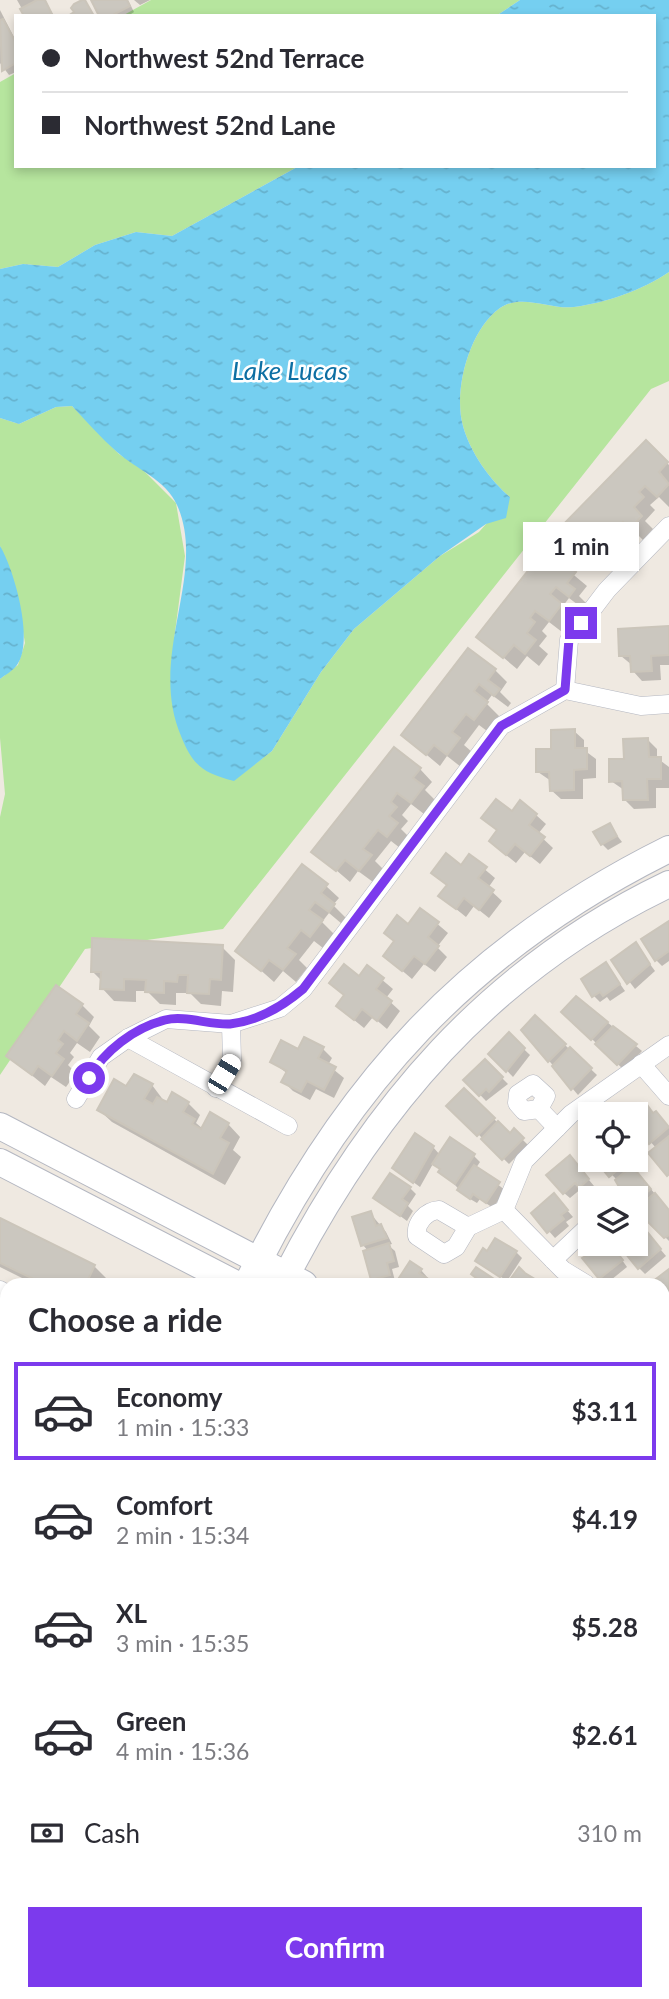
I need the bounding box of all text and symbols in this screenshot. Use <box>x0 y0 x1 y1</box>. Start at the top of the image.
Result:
text: Northwest 52nd Terrace <box>84 42 365 74</box>
text: Northwest 52nd Lane <box>84 109 336 141</box>
water label: Lake Lucas <box>232 354 348 386</box>
callout: 1 min <box>523 522 639 570</box>
text: 1 min <box>552 532 610 560</box>
route end <box>565 607 597 639</box>
car <box>205 1051 244 1097</box>
route start <box>73 1062 105 1094</box>
map controls <box>578 1102 648 1256</box>
button: locate <box>578 1102 648 1172</box>
button: layers <box>578 1186 648 1256</box>
text: Choose a ride <box>28 1300 222 1339</box>
icon: car <box>32 1380 95 1443</box>
text: Economy <box>116 1381 222 1413</box>
text: $3.11 <box>572 1395 638 1427</box>
text: 1 min · 15:33 <box>116 1413 249 1441</box>
icon: car <box>32 1488 95 1551</box>
text: Comfort <box>116 1489 213 1521</box>
text: $4.19 <box>572 1503 638 1535</box>
text: 2 min · 15:34 <box>116 1521 249 1549</box>
icon: car <box>32 1596 95 1659</box>
text: XL <box>116 1597 147 1629</box>
text: $5.28 <box>572 1611 638 1643</box>
text: 3 min · 15:35 <box>116 1629 249 1657</box>
icon: car <box>32 1704 95 1767</box>
text: Green <box>116 1705 186 1737</box>
text: $2.61 <box>572 1719 638 1751</box>
text: 4 min · 15:36 <box>116 1737 249 1765</box>
icon: cash <box>28 1814 66 1852</box>
text: Cash <box>84 1817 140 1849</box>
text: 310 m <box>577 1819 642 1847</box>
button: Confirm <box>28 1907 642 1987</box>

